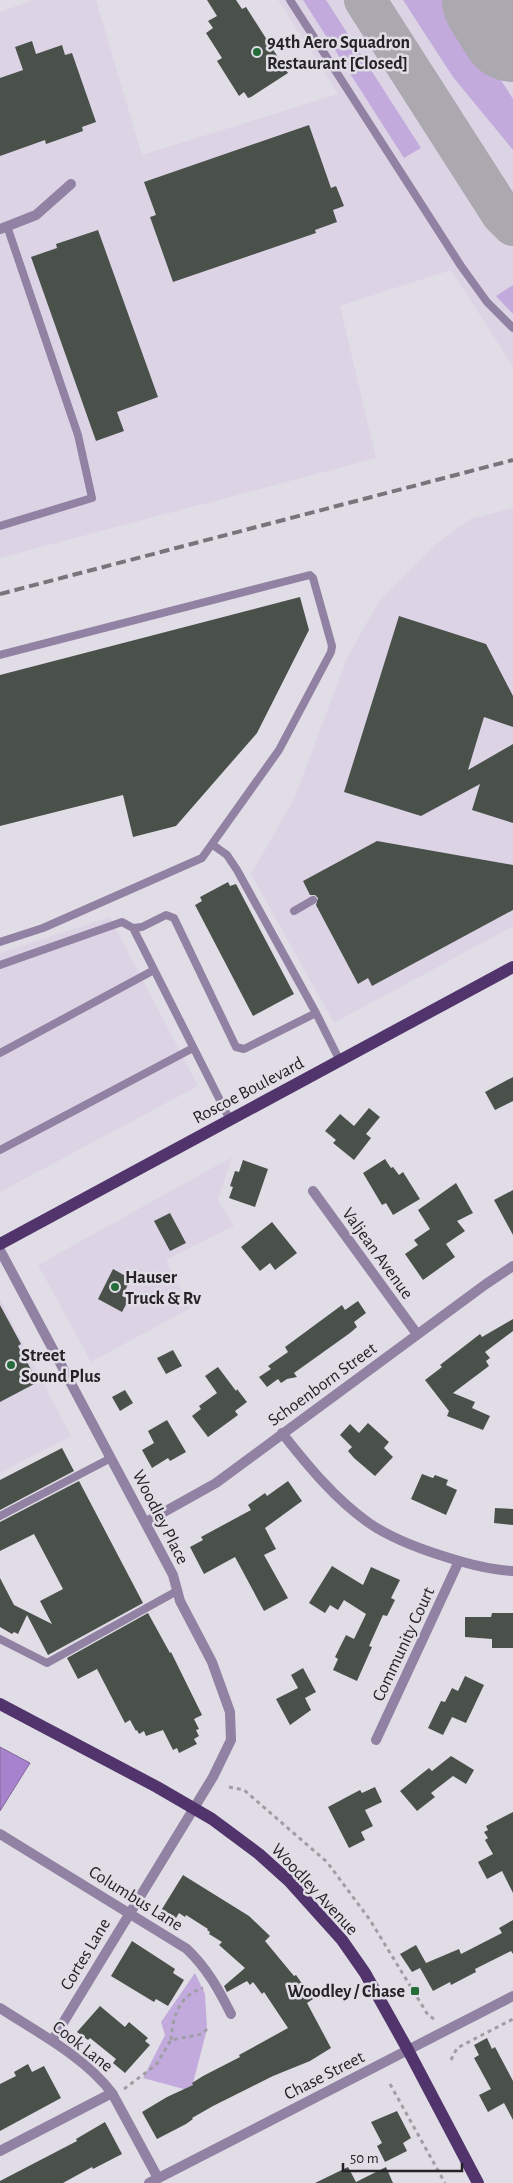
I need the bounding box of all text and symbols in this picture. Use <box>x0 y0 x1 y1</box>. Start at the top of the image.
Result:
place label: 94th Aero Squadron Restaurant [Closed] <box>267 34 410 73</box>
marker: 94th Aero Squadron Restaurant [Closed] <box>251 46 263 58</box>
street label: Roscoe Boulevard <box>190 1054 307 1128</box>
street label: Valjean Avenue <box>338 1205 416 1303</box>
place label: Hauser Truck & Rv <box>125 1269 201 1308</box>
marker: Hauser Truck & Rv <box>109 1281 121 1293</box>
street label: Schoenborn Street <box>265 1339 380 1430</box>
place label: Street Sound Plus <box>21 1347 101 1386</box>
marker: Street Sound Plus <box>5 1359 17 1371</box>
street label: Woodley Place <box>129 1467 192 1567</box>
street label: Community Court <box>370 1584 438 1704</box>
street label: Woodley Avenue <box>267 1840 361 1939</box>
street label: Columbus Lane <box>85 1863 186 1935</box>
street label: Cortes Lane <box>58 1916 114 1993</box>
place label: Woodley / Chase <box>287 1983 405 2001</box>
marker: Woodley / Chase <box>409 1985 421 1997</box>
street label: Cook Lane <box>49 2018 116 2076</box>
street label: Chase Street <box>281 2048 368 2104</box>
scale bar <box>343 2140 462 2172</box>
text: 50 m <box>350 2151 379 2166</box>

